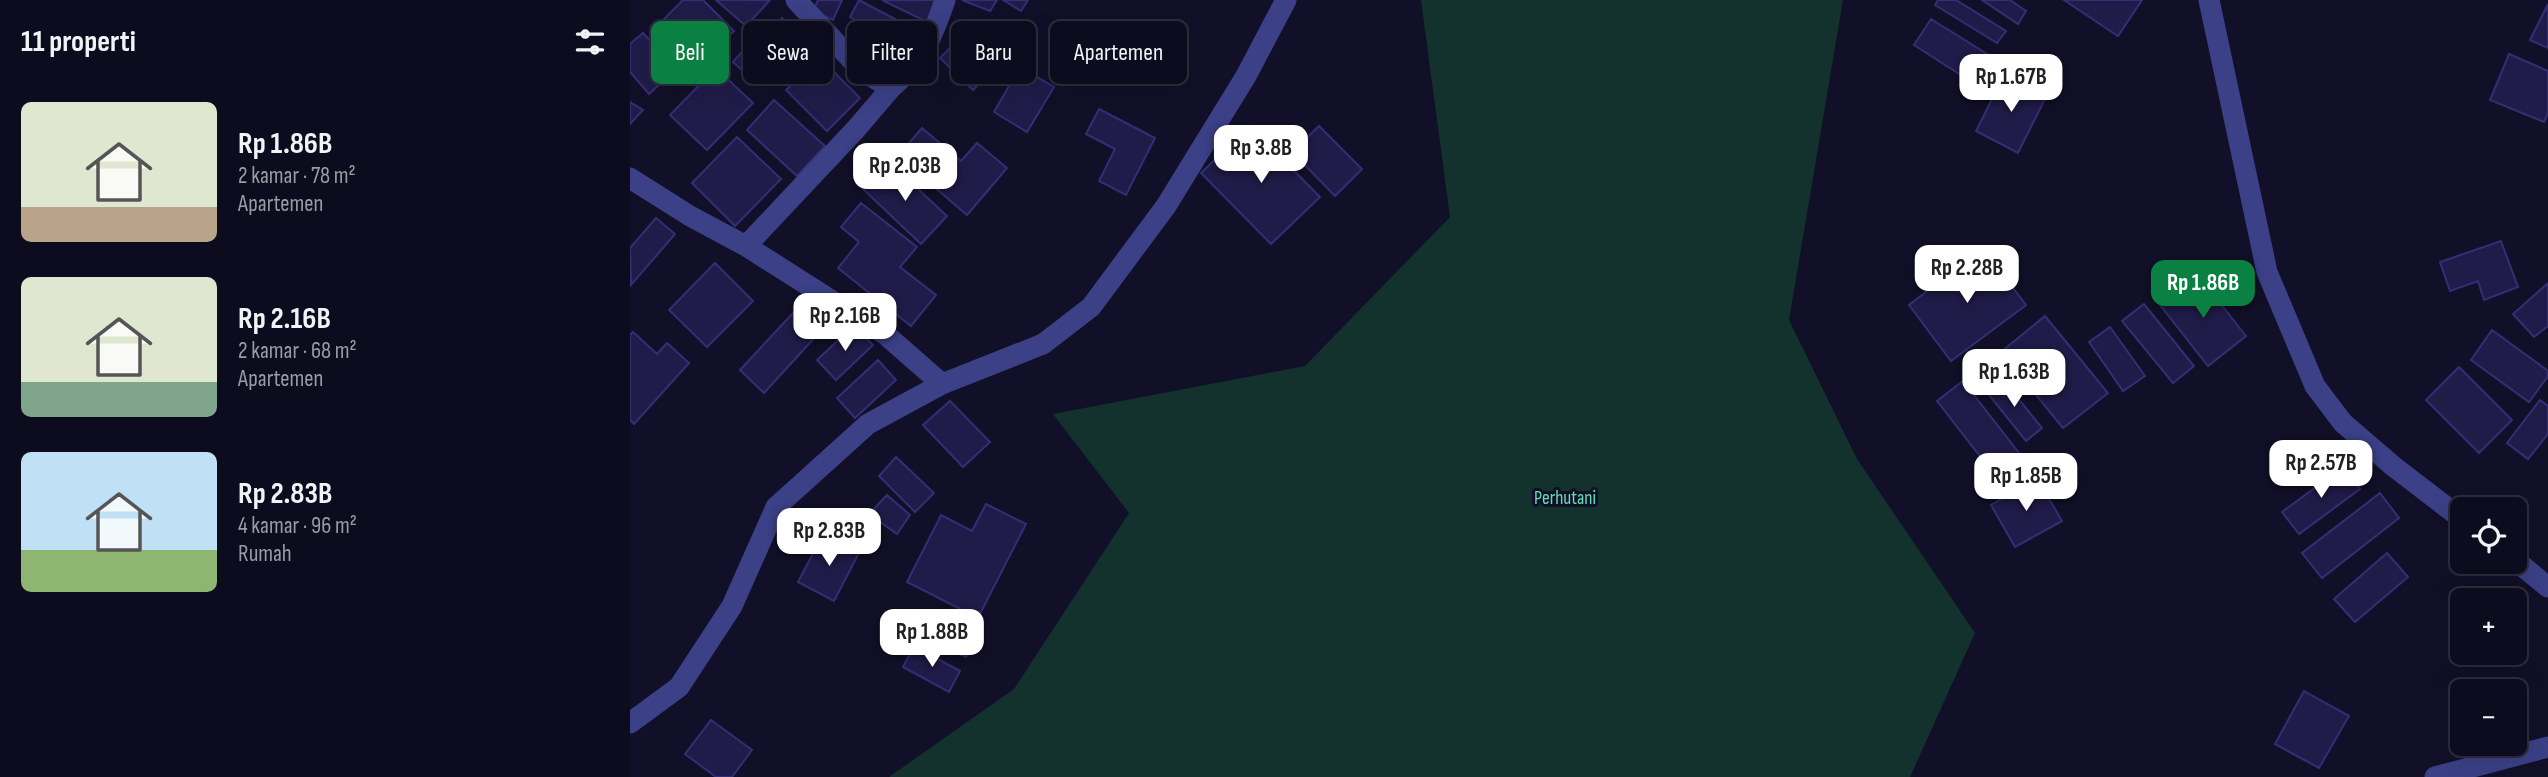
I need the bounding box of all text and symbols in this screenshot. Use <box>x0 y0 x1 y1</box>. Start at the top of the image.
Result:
chip: Beli <box>651 21 729 84</box>
chip: Sewa <box>743 21 833 84</box>
chip: Filter <box>847 21 937 84</box>
chip: Baru <box>951 21 1036 84</box>
chip: Apartemen <box>1050 21 1187 84</box>
icon: filters <box>571 23 609 61</box>
text: 11 properti <box>21 24 136 60</box>
pin: Rp 1.67B <box>1939 54 2083 114</box>
text: Rp 1.67B <box>1975 63 2047 91</box>
pin: Rp 3.8B <box>1196 125 1326 185</box>
text: Rp 1.86B <box>238 126 332 162</box>
icon: home <box>77 130 161 214</box>
text: Rp 3.8B <box>1230 134 1292 162</box>
pin: Rp 2.03B <box>833 144 977 203</box>
text: Rp 2.03B <box>869 152 941 180</box>
text: 2 kamar · 78 m² <box>238 162 356 190</box>
text: Apartemen <box>238 190 323 218</box>
pin: Rp 2.28B <box>1895 246 2039 305</box>
text: Rp 2.28B <box>1931 254 2003 282</box>
pin: Rp 1.86B <box>2131 260 2275 320</box>
text: Rp 1.86B <box>2167 269 2239 297</box>
pin: Rp 2.16B <box>773 294 917 353</box>
text: Rp 2.16B <box>238 301 331 337</box>
text: Rp 2.16B <box>809 302 881 330</box>
icon: home <box>77 305 161 389</box>
text: 2 kamar · 68 m² <box>238 337 357 365</box>
pin: Rp 1.63B <box>1942 350 2086 409</box>
text: Rp 1.63B <box>1978 358 2050 386</box>
text: Apartemen <box>238 365 323 393</box>
pin: Rp 2.57B <box>2249 440 2393 500</box>
text: Rp 2.57B <box>2285 449 2357 477</box>
pin: Rp 1.85B <box>1954 454 2098 513</box>
text: Rp 1.85B <box>1990 462 2062 490</box>
text: Rp 2.83B <box>238 476 332 512</box>
icon: home <box>77 480 161 564</box>
park label: Perhutani <box>1534 487 1596 510</box>
map controls <box>2450 497 2527 756</box>
button: locate <box>2450 497 2527 574</box>
pin: Rp 2.83B <box>757 508 901 568</box>
text: 4 kamar · 96 m² <box>238 512 357 540</box>
text: Rp 2.83B <box>793 517 865 545</box>
text: Rumah <box>238 540 292 568</box>
button: + <box>2450 588 2527 665</box>
pin: Rp 1.88B <box>860 610 1004 669</box>
text: Rp 1.88B <box>896 618 968 646</box>
button: − <box>2450 679 2527 756</box>

